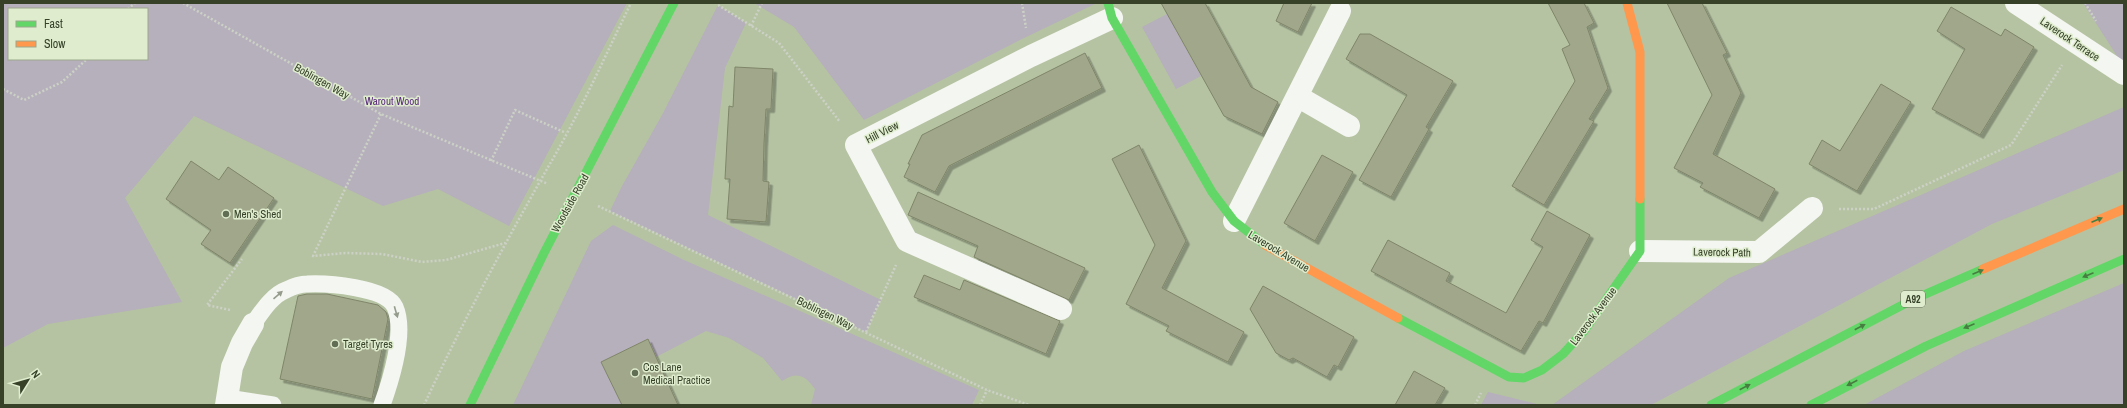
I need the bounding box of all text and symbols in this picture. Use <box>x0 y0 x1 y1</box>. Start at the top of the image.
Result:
legend <box>8 8 148 60</box>
street label: Laverock Terrace <box>2037 14 2103 64</box>
text: Fast <box>44 16 63 32</box>
text: Slow <box>44 36 66 52</box>
street label: Boblingen Way <box>292 60 352 102</box>
park label: Warout Wood <box>365 94 419 108</box>
street label: Hill View <box>863 118 901 146</box>
street label: Woodside Road <box>548 171 592 235</box>
place label: Men's Shed <box>234 207 281 221</box>
marker: Men's Shed <box>221 209 231 219</box>
one-way arrow <box>2092 217 2104 223</box>
street label: Laverock Avenue <box>1246 227 1312 275</box>
street label: Laverock Path <box>1693 244 1751 260</box>
one-way arrow <box>1972 268 1984 274</box>
one-way arrow <box>2082 272 2094 278</box>
street label: Laverock Avenue <box>1567 284 1619 348</box>
one-way arrow <box>273 291 284 300</box>
road number: A92 <box>1901 291 1925 307</box>
street label: Boblingen Way <box>795 293 856 333</box>
one-way arrow <box>393 305 399 318</box>
one-way arrow <box>1854 323 1866 330</box>
one-way arrow <box>1963 323 1975 330</box>
place label: Target Tyres <box>343 337 393 351</box>
marker: Target Tyres <box>330 339 340 349</box>
north arrow <box>8 360 48 400</box>
place label: Cos Lane Medical Practice <box>643 360 710 387</box>
text: N <box>28 367 44 381</box>
marker: Cos Lane Medical Practice <box>630 368 640 378</box>
one-way arrow <box>1846 380 1858 386</box>
one-way arrow <box>1739 383 1751 390</box>

